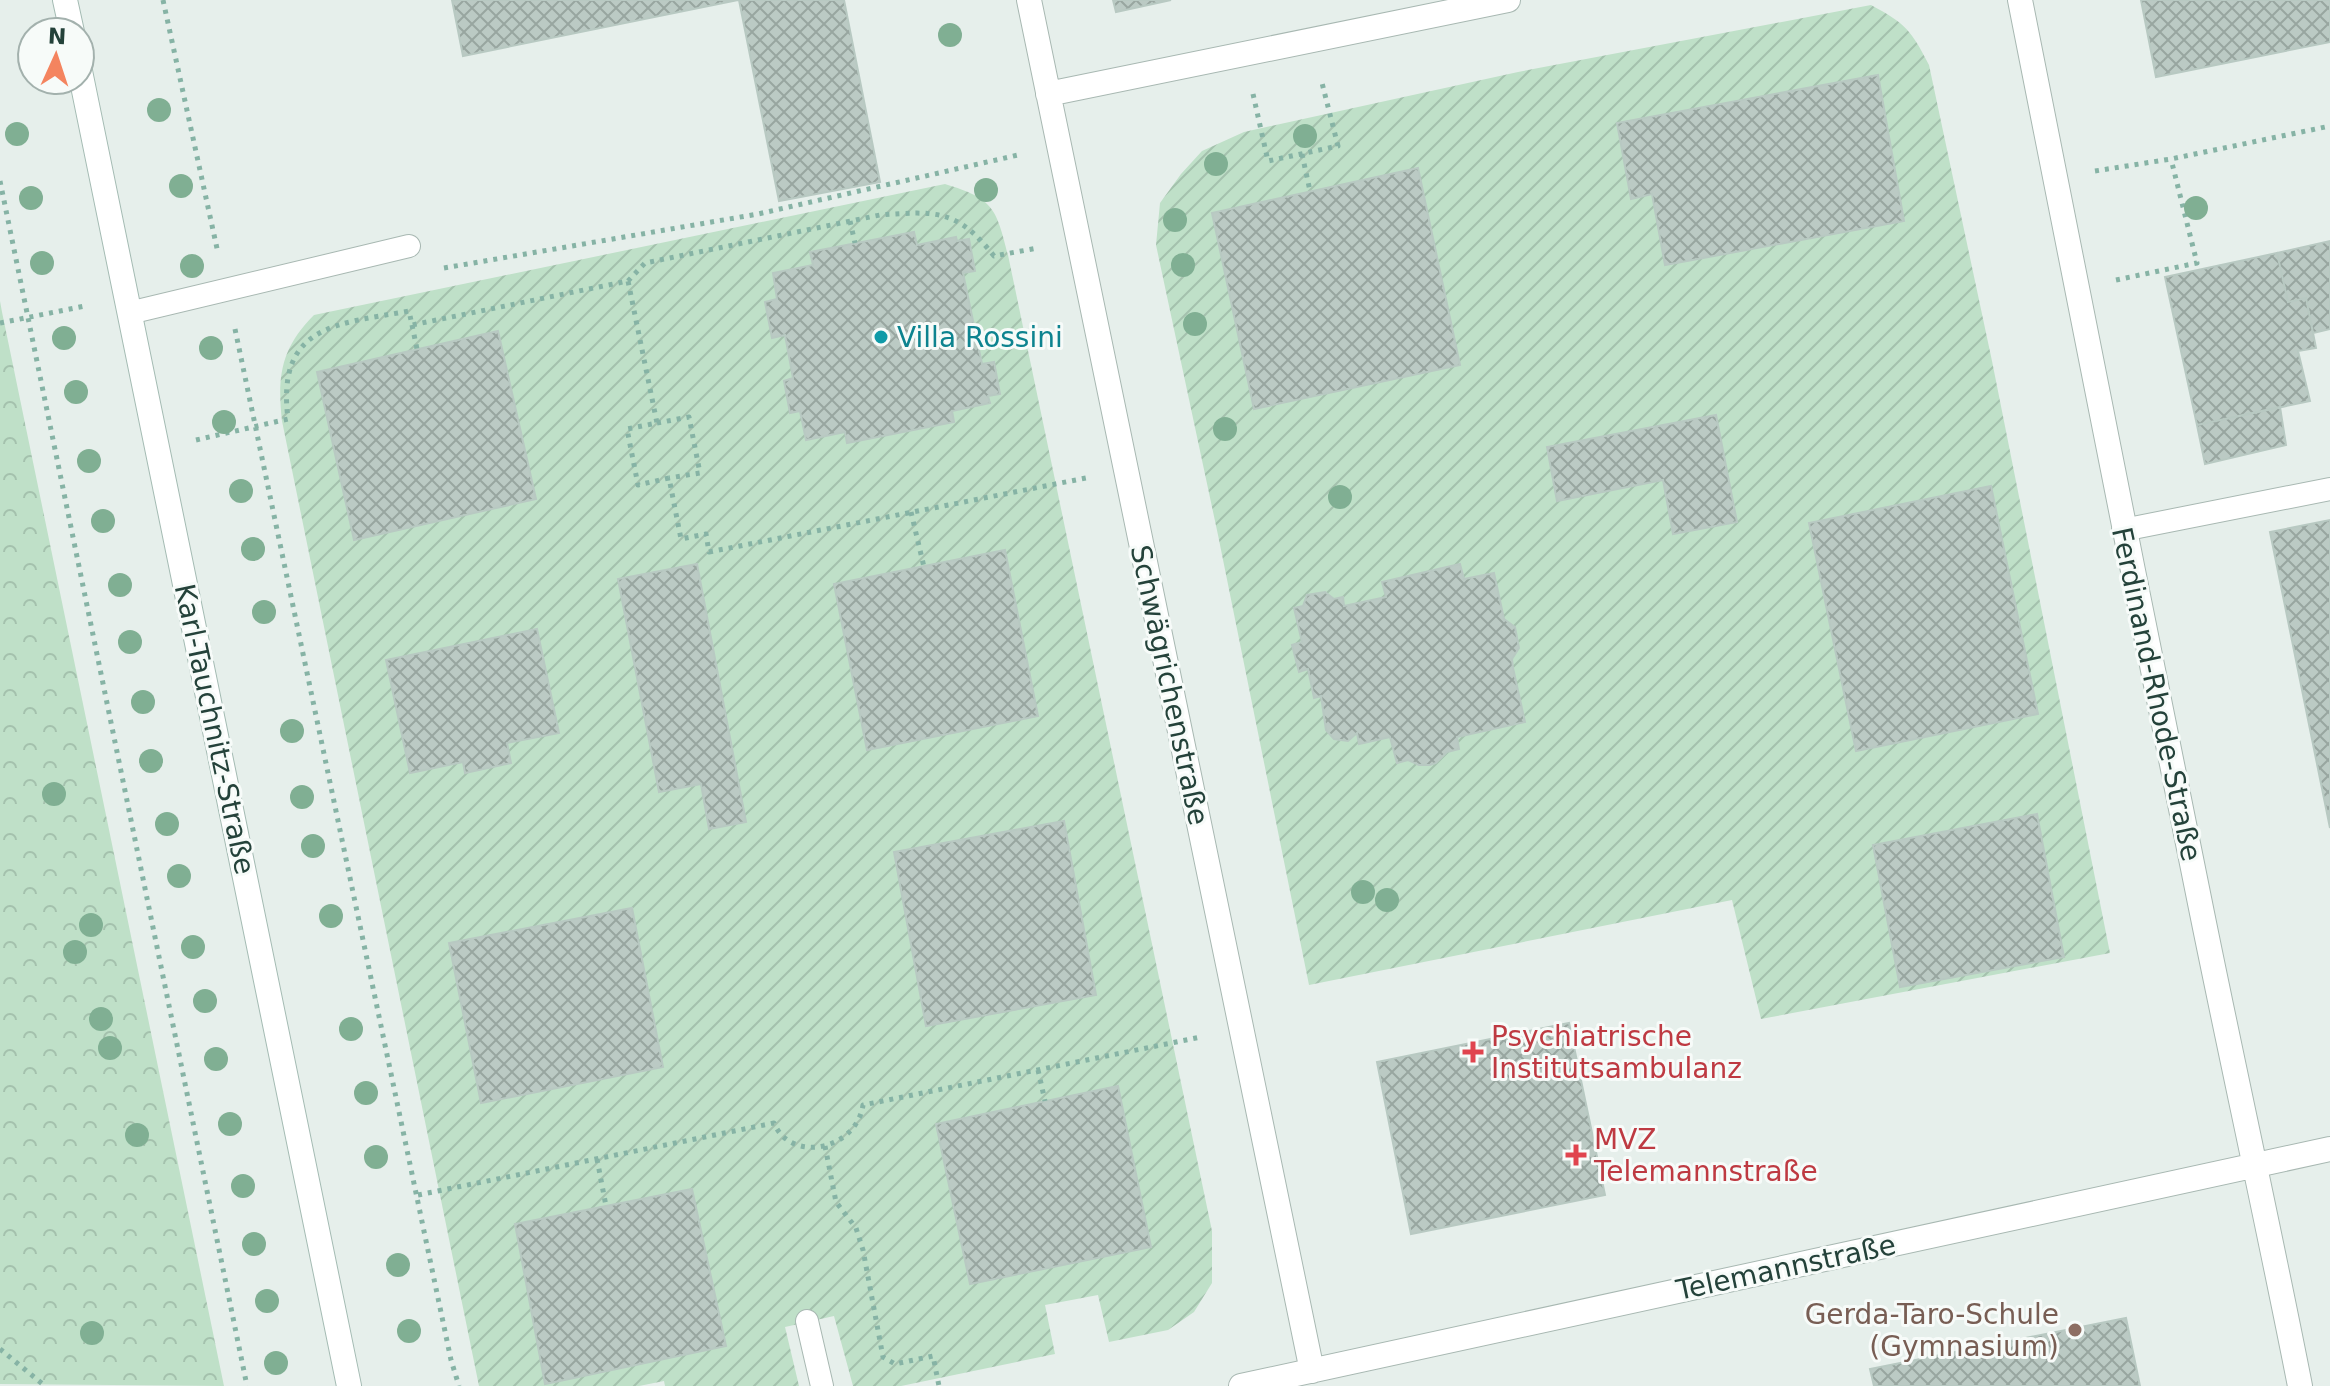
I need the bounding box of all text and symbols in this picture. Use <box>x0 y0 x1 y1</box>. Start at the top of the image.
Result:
north arrow <box>16 16 96 96</box>
text: N <box>47 24 67 49</box>
place label: Villa Rossini <box>897 321 1063 354</box>
marker: Villa Rossini <box>872 328 890 346</box>
street label: Ferdinand-Rhode-Straße <box>2105 524 2208 864</box>
street label: Schwägrichenstraße <box>1124 542 1215 828</box>
street label: Karl-Tauchnitz-Straße <box>168 581 261 877</box>
place label: Psychiatrische Institutsambulanz <box>1491 1020 1742 1085</box>
marker: Psychiatrische Institutsambulanz <box>1462 1041 1484 1063</box>
place label: MVZ Telemannstraße <box>1593 1123 1818 1188</box>
marker: MVZ Telemannstraße <box>1565 1144 1587 1166</box>
street label: Telemannstraße <box>1672 1228 1899 1307</box>
place label: Gerda-Taro-Schule (Gymnasium) <box>1805 1298 2059 1363</box>
marker: Gerda-Taro-Schule (Gymnasium) <box>2066 1321 2084 1339</box>

